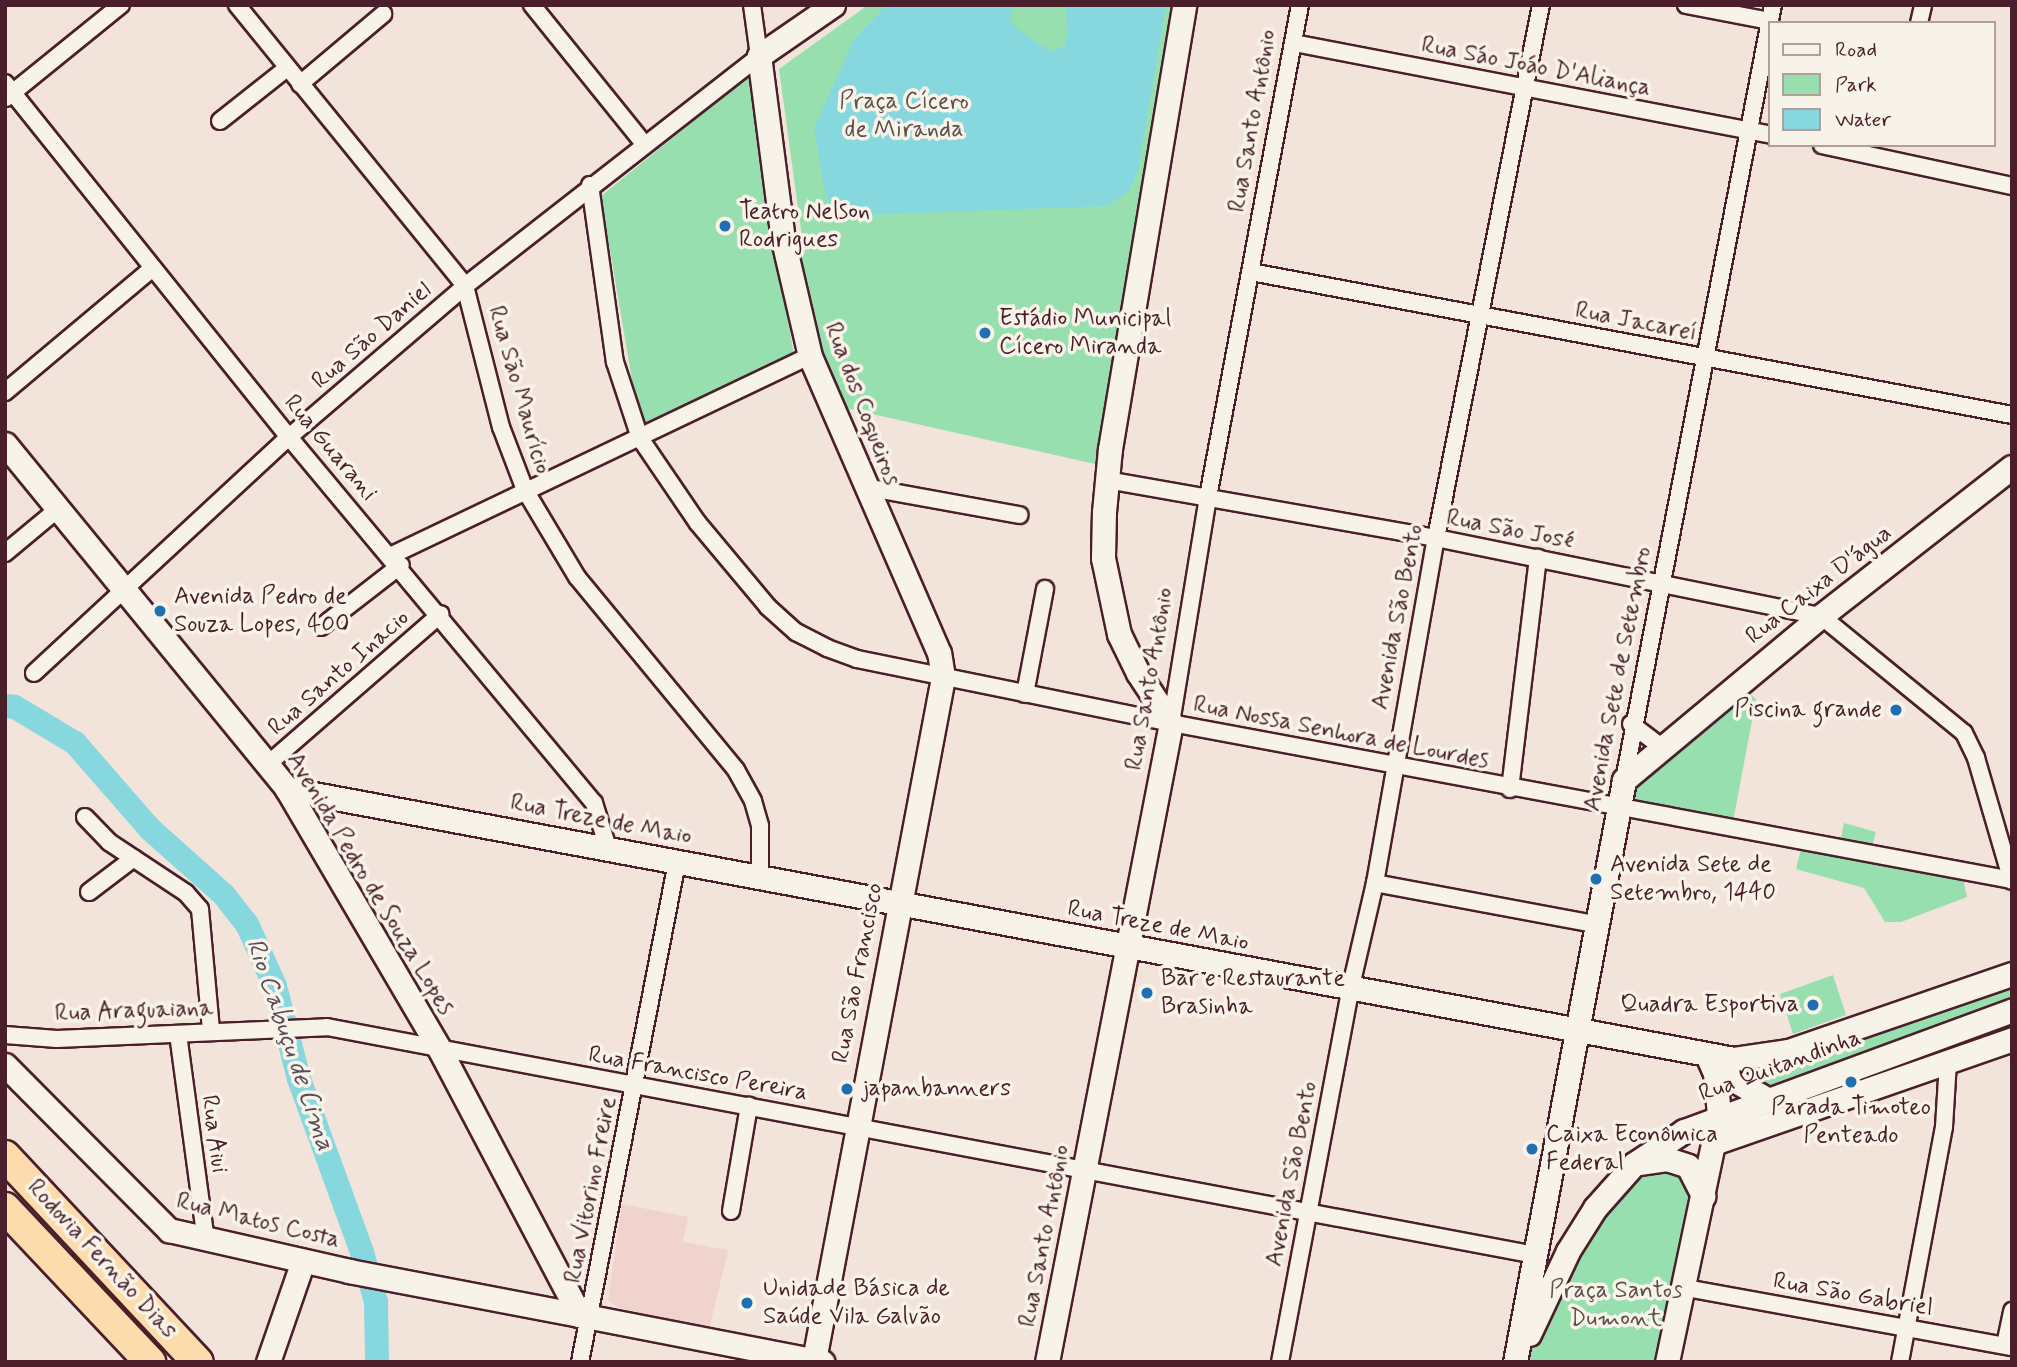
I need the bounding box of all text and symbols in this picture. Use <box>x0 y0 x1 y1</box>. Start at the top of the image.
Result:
legend <box>1769 21 1996 147</box>
street label: Rua Santo Antônio <box>1223 29 1283 213</box>
street label: Rua Sáo Joáo D'Aliança <box>1419 31 1653 103</box>
text: Road <box>1835 36 1877 64</box>
text: Park <box>1835 71 1877 99</box>
park label: Praça Cícero de Miranda <box>839 88 969 144</box>
text: Water <box>1835 106 1891 134</box>
place label: Teatro Nelson Rodrigues <box>739 198 870 254</box>
marker: Teatro Nelson Rodrigues <box>717 218 733 234</box>
street label: Rua São Daniel <box>306 276 438 396</box>
street label: Rua Jacareí <box>1575 296 1697 348</box>
street label: Rua São Maurício <box>482 305 556 475</box>
place label: Estádio Municipal Cícero Miranda <box>999 305 1168 361</box>
street label: Rua dos Coqueiros <box>817 316 907 492</box>
marker: Estádio Municipal Cícero Miranda <box>977 325 993 341</box>
street label: Rua Guarani <box>277 389 383 507</box>
street label: Rua São José <box>1444 503 1576 557</box>
street label: Rua Caixa D'água <box>1740 519 1898 651</box>
street label: Avenida São Bento <box>1366 521 1430 713</box>
street label: Avenida Sete de Setembro <box>1578 544 1658 814</box>
place label: Avenida Pedro de Souza Lopes, 400 <box>174 583 349 639</box>
street label: Rua Santo Antônio <box>1120 587 1180 771</box>
marker: Avenida Pedro de Souza Lopes, 400 <box>152 603 168 619</box>
street label: Rua Santo Inacio <box>265 606 413 740</box>
street label: Rua Nossa Senhora de Lourdes <box>1190 690 1492 776</box>
place label: Piscina grande <box>1731 696 1882 724</box>
marker: Piscina grande <box>1888 702 1904 718</box>
street label: Avenida Pedro de Souza Lopes <box>281 748 459 1020</box>
street label: Rua Treze de Maio <box>509 789 693 851</box>
place label: Avenida Sete de Setembro, 1440 <box>1610 851 1776 907</box>
marker: Avenida Sete de Setembro, 1440 <box>1588 871 1604 887</box>
street label: Rua São Francisco <box>826 880 890 1066</box>
street label: Rua Treze de Maio <box>1066 895 1250 957</box>
water label: Rio Cabuçu de Cima <box>239 937 339 1153</box>
place label: Bar e Restaurante Brasinha <box>1161 965 1347 1021</box>
marker: Bar e Restaurante Brasinha <box>1139 985 1155 1001</box>
place label: Quadra Esportiva <box>1620 991 1799 1019</box>
street label: Rua Araguaiana <box>53 994 215 1028</box>
marker: Quadra Esportiva <box>1805 997 1821 1013</box>
street label: Rua Quitandinha <box>1694 1023 1866 1109</box>
street label: Rua Francisco Pereira <box>587 1041 809 1107</box>
marker: Parada Timoteo Penteado <box>1843 1074 1859 1090</box>
place label: japanbanners <box>861 1075 1011 1103</box>
street label: Avenida São Bento <box>1260 1078 1324 1270</box>
marker: japanbanners <box>839 1081 855 1097</box>
street label: Rua Aiui <box>194 1091 234 1177</box>
place label: Parada Timoteo Penteado <box>1771 1094 1931 1150</box>
street label: Rua Vitorino Freire <box>559 1095 623 1285</box>
place label: Caixa Econômica Federal <box>1546 1121 1718 1177</box>
marker: Caixa Econômica Federal <box>1524 1141 1540 1157</box>
street label: Rua Santo Antônio <box>1013 1144 1077 1328</box>
street label: Rodovia Fernão Dias <box>22 1174 182 1344</box>
street label: Rua Matos Costa <box>175 1187 341 1255</box>
street label: Rua São Gabriel <box>1771 1267 1935 1323</box>
place label: Unidade Básica de Saúde Vila Galvão <box>763 1275 949 1331</box>
park label: Praça Santos Dumont <box>1549 1277 1683 1333</box>
marker: Unidade Básica de Saúde Vila Galvão <box>737 1293 757 1313</box>

